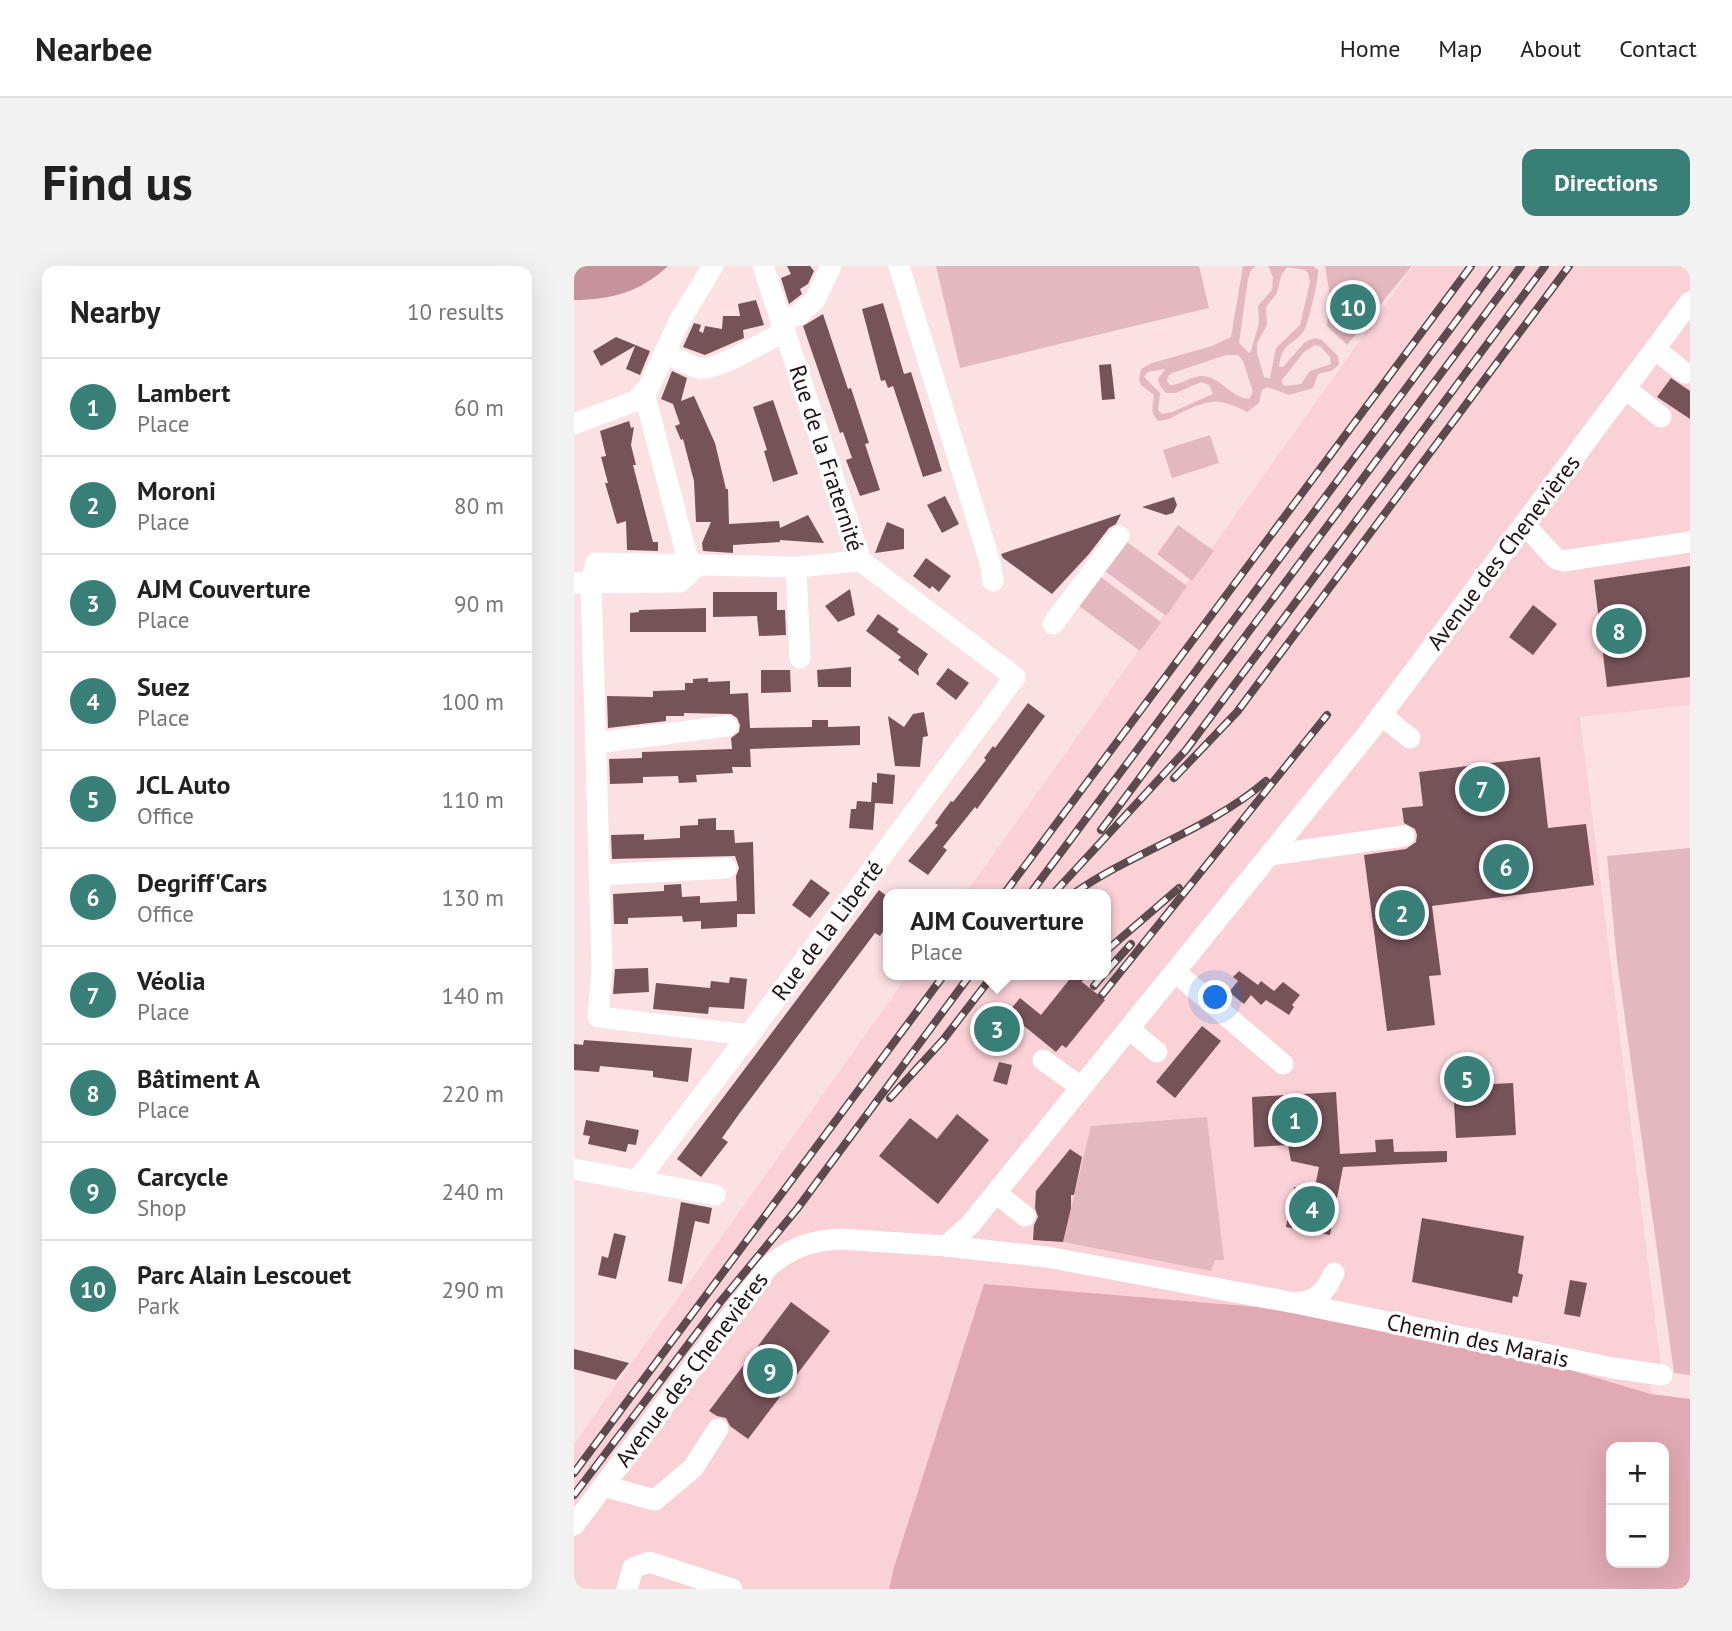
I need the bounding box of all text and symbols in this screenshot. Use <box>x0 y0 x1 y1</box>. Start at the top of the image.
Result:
text: Nearbee <box>35 27 152 70</box>
text: Home <box>1340 33 1400 64</box>
text: Map <box>1438 33 1482 64</box>
text: About <box>1520 33 1581 64</box>
text: Contact <box>1619 33 1697 64</box>
button: Directions <box>1522 149 1690 216</box>
text: Find us <box>42 150 193 214</box>
pin: 10 <box>1330 281 1376 333</box>
text: Nearby <box>70 292 160 331</box>
text: 10 results <box>407 297 504 326</box>
street label: Rue de la Fraternité <box>783 361 871 555</box>
text: Lambert <box>137 376 230 409</box>
text: 1 <box>86 393 100 422</box>
text: 60 m <box>454 393 504 422</box>
text: Place <box>137 409 190 438</box>
street label: Avenue des Chenevières <box>1420 449 1586 655</box>
text: Moroni <box>137 474 216 507</box>
text: 2 <box>86 491 100 520</box>
text: 80 m <box>454 491 504 520</box>
text: Place <box>137 507 190 536</box>
text: AJM Couverture <box>137 572 311 605</box>
text: 3 <box>86 589 100 618</box>
text: 90 m <box>454 589 504 618</box>
text: Place <box>137 605 190 634</box>
pin: 8 <box>1596 605 1642 657</box>
text: Suez <box>137 670 190 703</box>
text: 4 <box>86 687 100 716</box>
text: 100 m <box>442 687 504 716</box>
text: Place <box>137 703 190 732</box>
pin: 7 <box>1459 763 1505 815</box>
text: JCL Auto <box>137 768 230 801</box>
text: 5 <box>86 785 100 814</box>
text: 110 m <box>442 785 504 814</box>
text: Office <box>137 801 194 830</box>
pin: 6 <box>1483 841 1529 893</box>
street label: Rue de la Liberté <box>765 854 889 1006</box>
text: Degriff'Cars <box>137 866 267 899</box>
text: 6 <box>86 883 100 912</box>
text: 130 m <box>442 883 504 912</box>
pin: 2 <box>1379 887 1425 939</box>
popup <box>883 889 1111 980</box>
text: Office <box>137 899 194 928</box>
text: AJM Couverture <box>910 904 1084 937</box>
text: Place <box>910 937 963 966</box>
text: Véolia <box>137 964 205 997</box>
your location <box>1198 980 1232 1014</box>
text: 7 <box>86 981 100 1010</box>
text: 140 m <box>442 981 504 1010</box>
text: Place <box>137 997 190 1026</box>
pin: 3 <box>974 1003 1020 1055</box>
pin: 5 <box>1444 1053 1490 1105</box>
text: Bâtiment A <box>137 1062 260 1095</box>
text: 8 <box>86 1079 100 1108</box>
text: 220 m <box>442 1079 504 1108</box>
pin: 1 <box>1272 1094 1318 1146</box>
text: Place <box>137 1095 190 1124</box>
text: Carcycle <box>137 1160 228 1193</box>
text: 9 <box>86 1177 100 1206</box>
text: 240 m <box>442 1177 504 1206</box>
pin: 4 <box>1289 1183 1335 1235</box>
text: Shop <box>137 1193 187 1222</box>
text: Parc Alain Lescouet <box>137 1258 351 1291</box>
street label: Avenue des Chenevières <box>608 1266 774 1472</box>
text: 10 <box>80 1275 106 1304</box>
text: 290 m <box>442 1275 504 1304</box>
text: Park <box>137 1291 179 1320</box>
street label: Chemin des Marais <box>1384 1307 1572 1373</box>
pin: 9 <box>747 1345 793 1397</box>
map controls <box>1606 1442 1669 1568</box>
button: + <box>1606 1442 1669 1505</box>
button: − <box>1606 1505 1669 1568</box>

